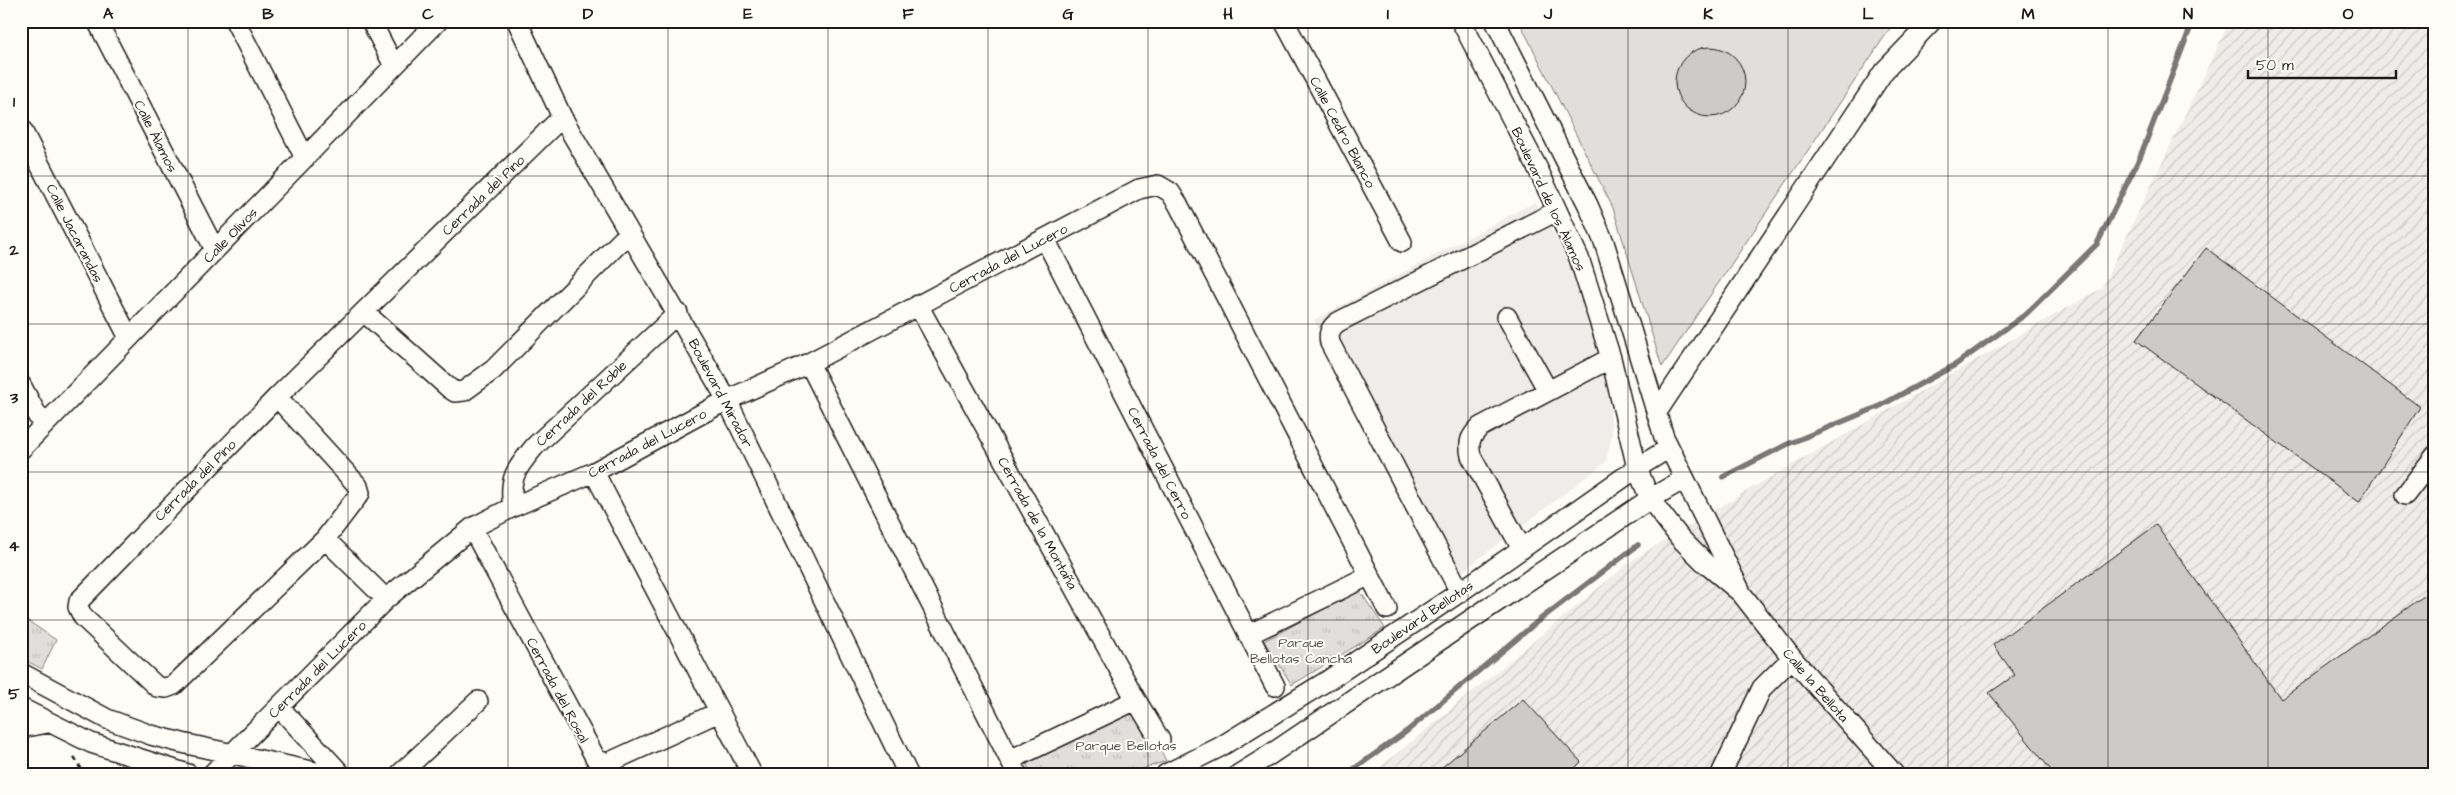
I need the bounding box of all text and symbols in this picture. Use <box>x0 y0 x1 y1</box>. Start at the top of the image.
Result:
text: A <box>103 3 114 25</box>
text: B <box>262 3 274 25</box>
text: C <box>422 3 434 25</box>
text: D <box>583 3 594 25</box>
text: E <box>743 3 753 25</box>
text: F <box>902 3 914 25</box>
text: G <box>1062 3 1074 25</box>
text: H <box>1223 3 1233 25</box>
text: I <box>1387 3 1389 25</box>
text: J <box>1543 3 1553 25</box>
text: K <box>1703 3 1713 25</box>
text: L <box>1862 3 1874 25</box>
text: M <box>2021 3 2035 25</box>
text: N <box>2183 3 2193 25</box>
text: O <box>2343 3 2354 25</box>
scale bar <box>2248 48 2396 80</box>
text: 50 m <box>2256 55 2294 76</box>
street label: Calle Cedro Blanco <box>1304 73 1380 192</box>
text: 1 <box>13 91 16 113</box>
street label: Calle Álamos <box>128 97 182 176</box>
street label: Boulevard de los Álamos <box>1506 124 1590 275</box>
street label: Cerrada del Pino <box>438 151 530 241</box>
street label: Calle Jacarandas <box>41 181 108 286</box>
street label: Calle Olivos <box>199 203 262 268</box>
street label: Cerrada del Lucero <box>946 219 1071 299</box>
text: 2 <box>8 239 19 261</box>
street label: Boulevard Mirador <box>683 335 757 452</box>
street label: Cerrada del Roble <box>532 356 632 451</box>
text: 3 <box>9 387 19 409</box>
street label: Cerrada del Lucero <box>585 404 710 484</box>
street label: Cerrada del Cerro <box>1122 404 1196 523</box>
street label: Cerrada del Pino <box>150 435 241 526</box>
street label: Cerrada de la Montaña <box>992 454 1082 593</box>
text: 4 <box>9 535 20 557</box>
street label: Boulevard Bellotas <box>1368 576 1478 659</box>
street label: Cerrada del Lucero <box>264 616 371 723</box>
park label: Parque Bellotas Cancha <box>1250 633 1352 669</box>
street label: Cerrada del Rosal <box>521 634 593 747</box>
street label: Calle la Bellota <box>1777 644 1853 727</box>
text: 5 <box>8 683 20 705</box>
park label: Parque Bellotas <box>1076 736 1176 756</box>

